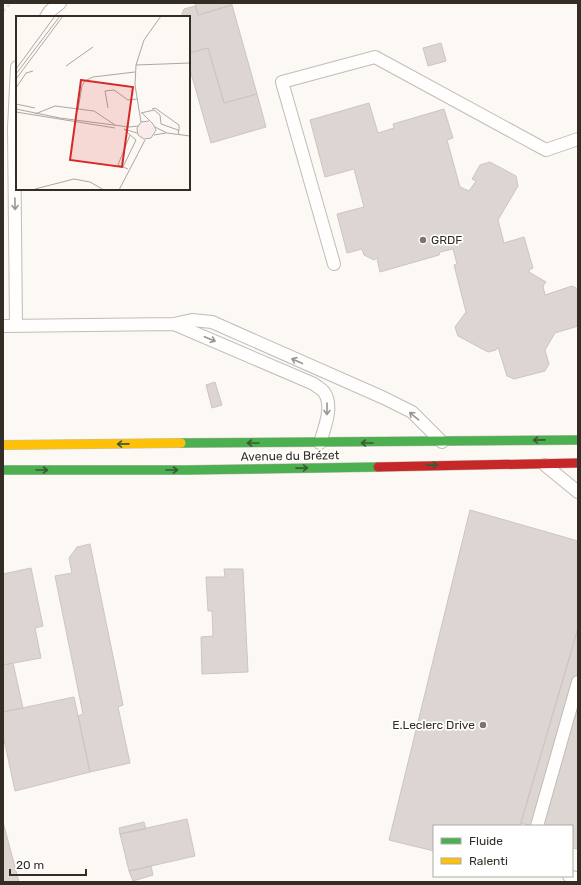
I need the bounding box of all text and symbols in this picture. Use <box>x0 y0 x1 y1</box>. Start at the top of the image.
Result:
inset map <box>16 16 190 190</box>
one-way arrow <box>11 197 19 210</box>
place label: GRDF <box>431 233 462 247</box>
marker: GRDF <box>418 235 428 245</box>
one-way arrow <box>204 335 216 343</box>
one-way arrow <box>291 357 303 364</box>
one-way arrow <box>323 402 331 415</box>
one-way arrow <box>409 411 420 420</box>
one-way arrow <box>533 437 546 444</box>
one-way arrow <box>247 439 260 447</box>
one-way arrow <box>361 439 374 447</box>
one-way arrow <box>117 440 130 448</box>
street label: Avenue du Brézet <box>240 448 340 464</box>
one-way arrow <box>425 461 438 469</box>
one-way arrow <box>295 464 308 471</box>
one-way arrow <box>35 466 48 474</box>
one-way arrow <box>165 466 178 474</box>
place label: E.Leclerc Drive <box>392 718 475 732</box>
marker: E.Leclerc Drive <box>478 720 488 730</box>
legend <box>433 825 573 877</box>
text: Fluide <box>469 834 503 848</box>
scale bar <box>10 851 86 877</box>
text: Ralenti <box>469 854 508 868</box>
text: 20 m <box>16 858 44 872</box>

